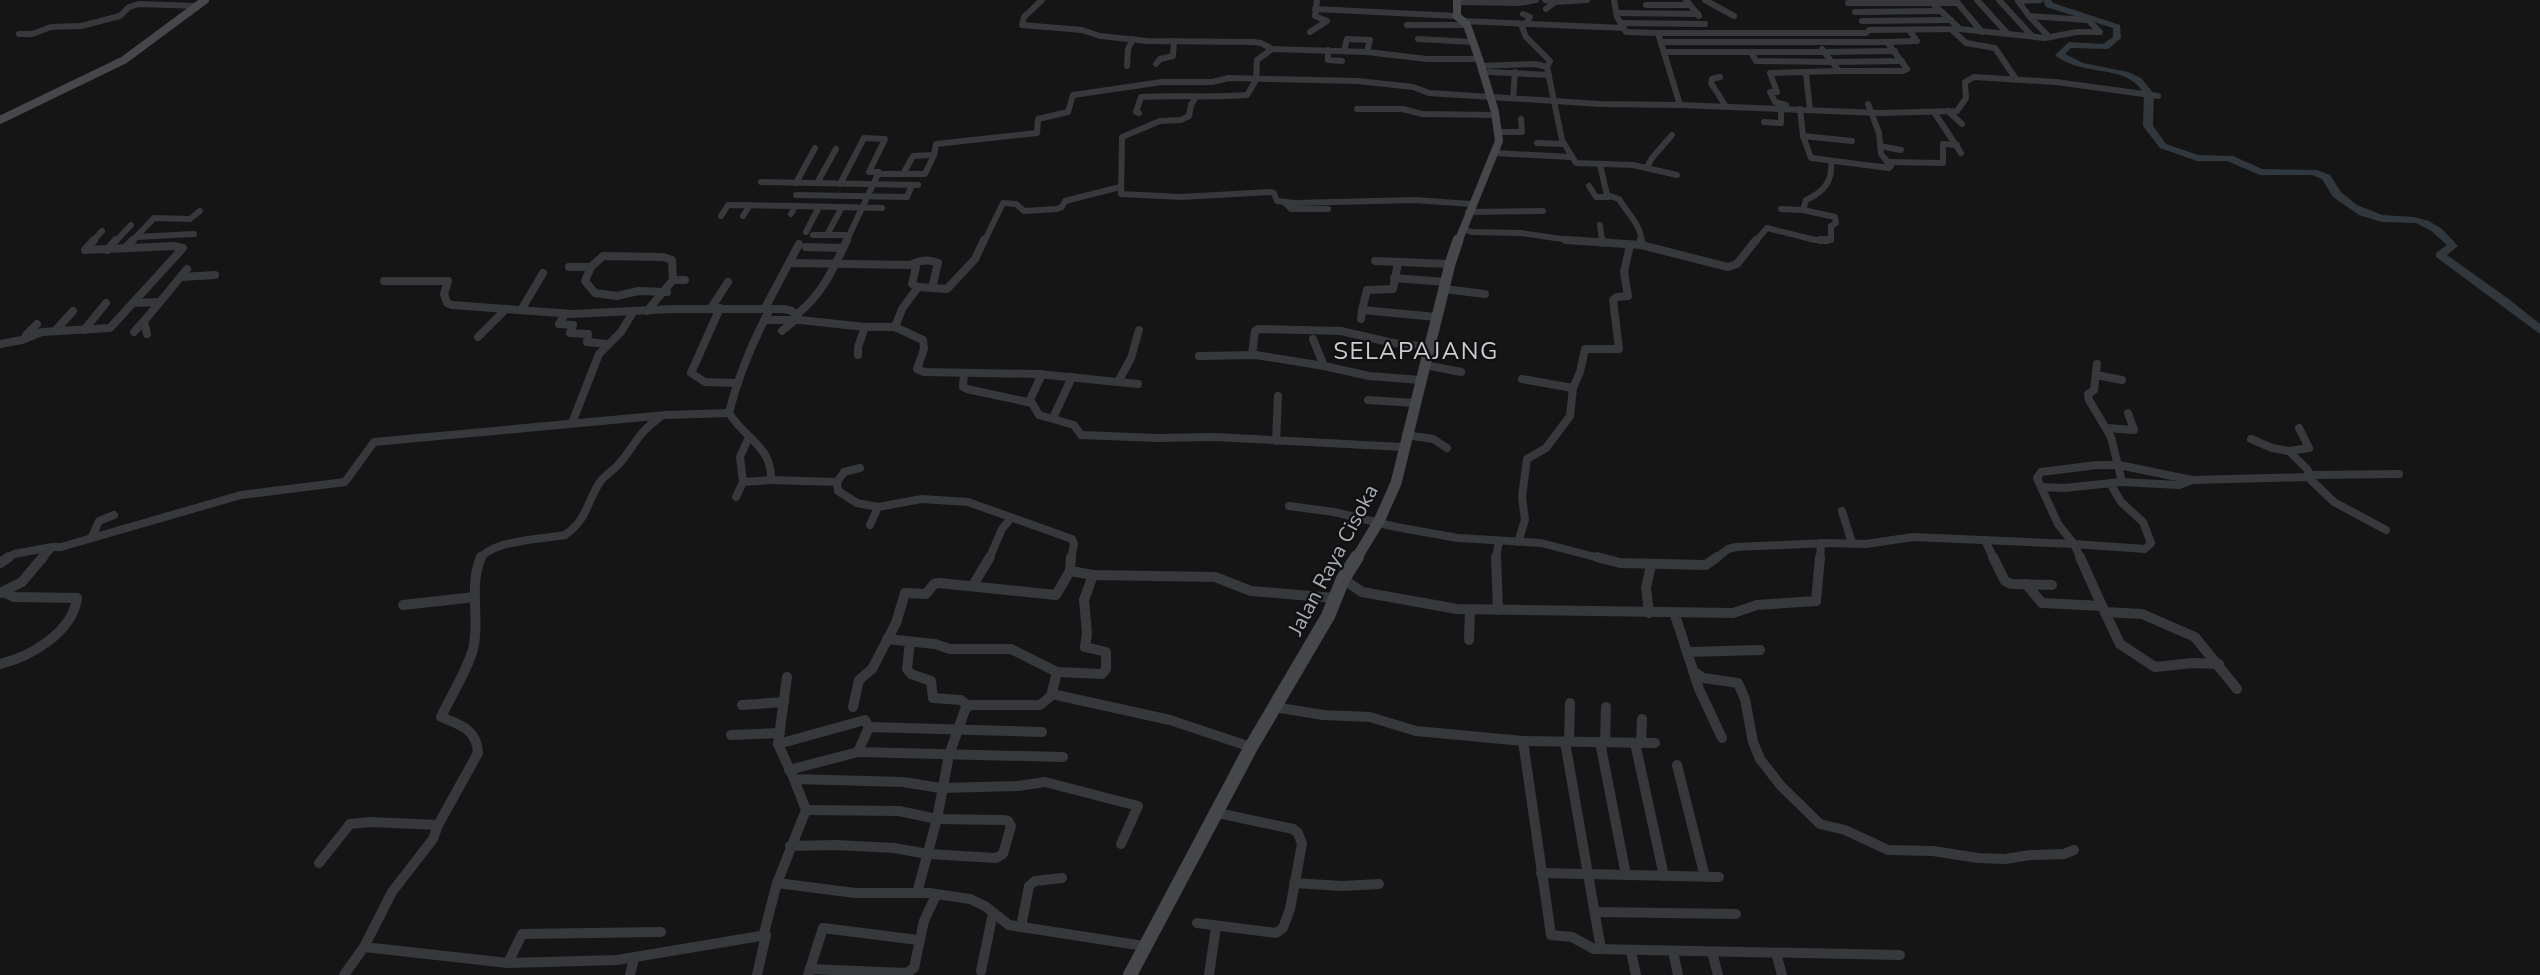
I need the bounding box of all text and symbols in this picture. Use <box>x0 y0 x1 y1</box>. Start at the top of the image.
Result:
district label: SELAPAJANG <box>1333 335 1499 367</box>
street label: Jalan Raya Cisoka <box>1281 480 1385 641</box>

